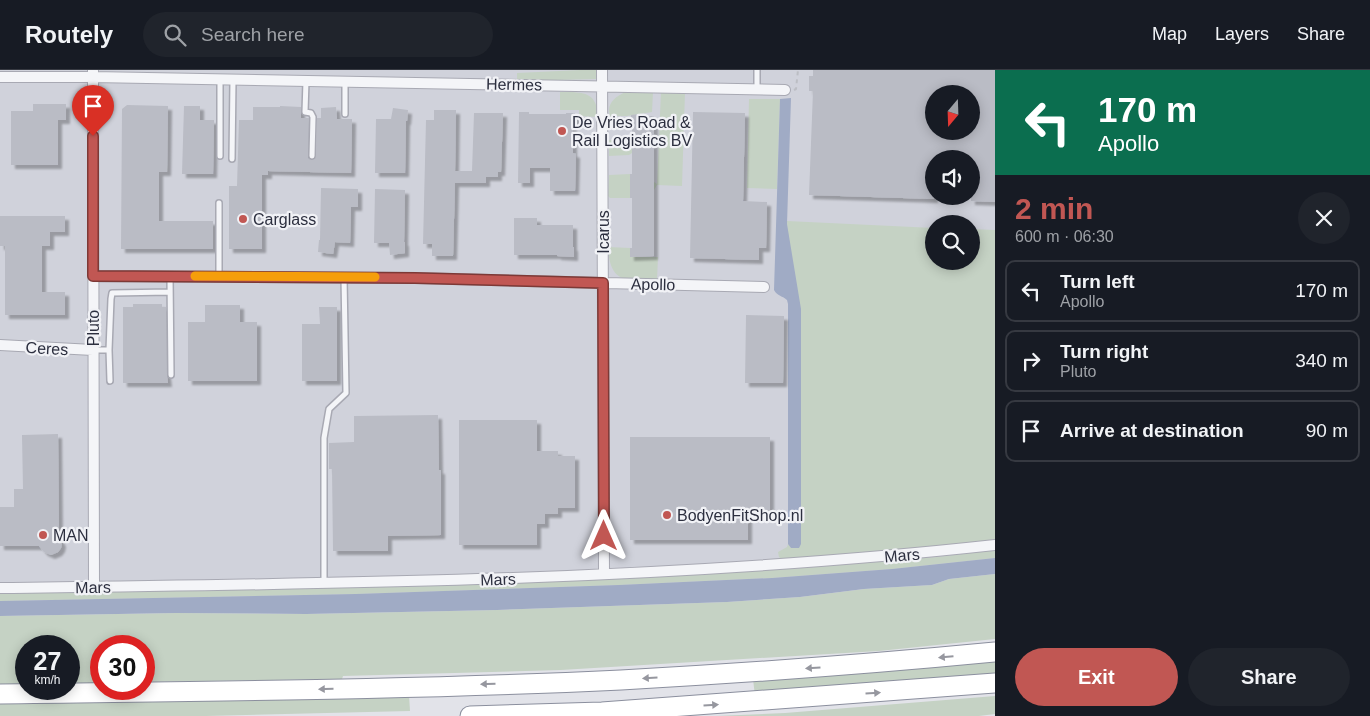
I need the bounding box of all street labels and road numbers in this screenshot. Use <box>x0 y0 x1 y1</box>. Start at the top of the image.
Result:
street label: Hermes <box>486 76 542 93</box>
street label: Icarus <box>595 210 612 254</box>
street label: Apollo <box>631 276 675 293</box>
street label: Pluto <box>85 310 102 346</box>
street label: Ceres <box>25 339 69 358</box>
street label: Mars <box>884 545 920 566</box>
street label: Mars <box>480 570 516 589</box>
street label: Mars <box>75 579 111 596</box>

